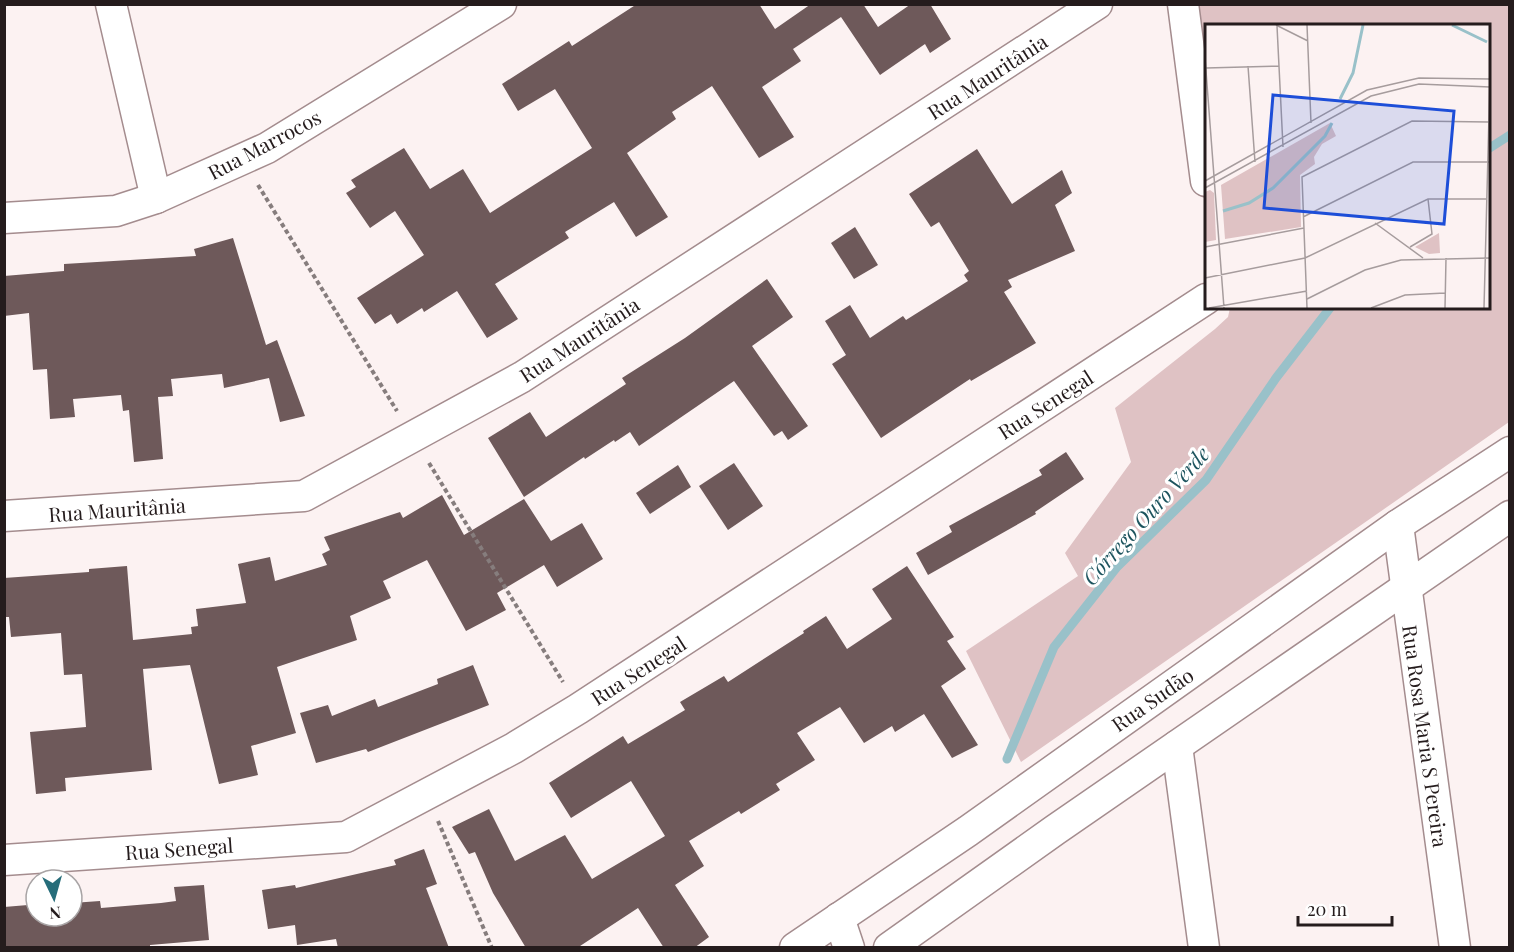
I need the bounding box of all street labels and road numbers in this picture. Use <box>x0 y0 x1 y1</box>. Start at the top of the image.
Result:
street label: Rua Mauritânia <box>922 27 1052 125</box>
street label: Rua Marrocos <box>203 103 325 185</box>
street label: Rua Mauritânia <box>514 290 644 388</box>
street label: Rua Senegal <box>992 363 1098 445</box>
street label: Rua Mauritânia <box>47 491 187 527</box>
street label: Rua Rosa Maria S Pereira <box>1397 623 1455 849</box>
street label: Rua Senegal <box>585 629 691 711</box>
street label: Rua Sudão <box>1106 661 1198 737</box>
street label: Rua Senegal <box>124 831 234 865</box>

